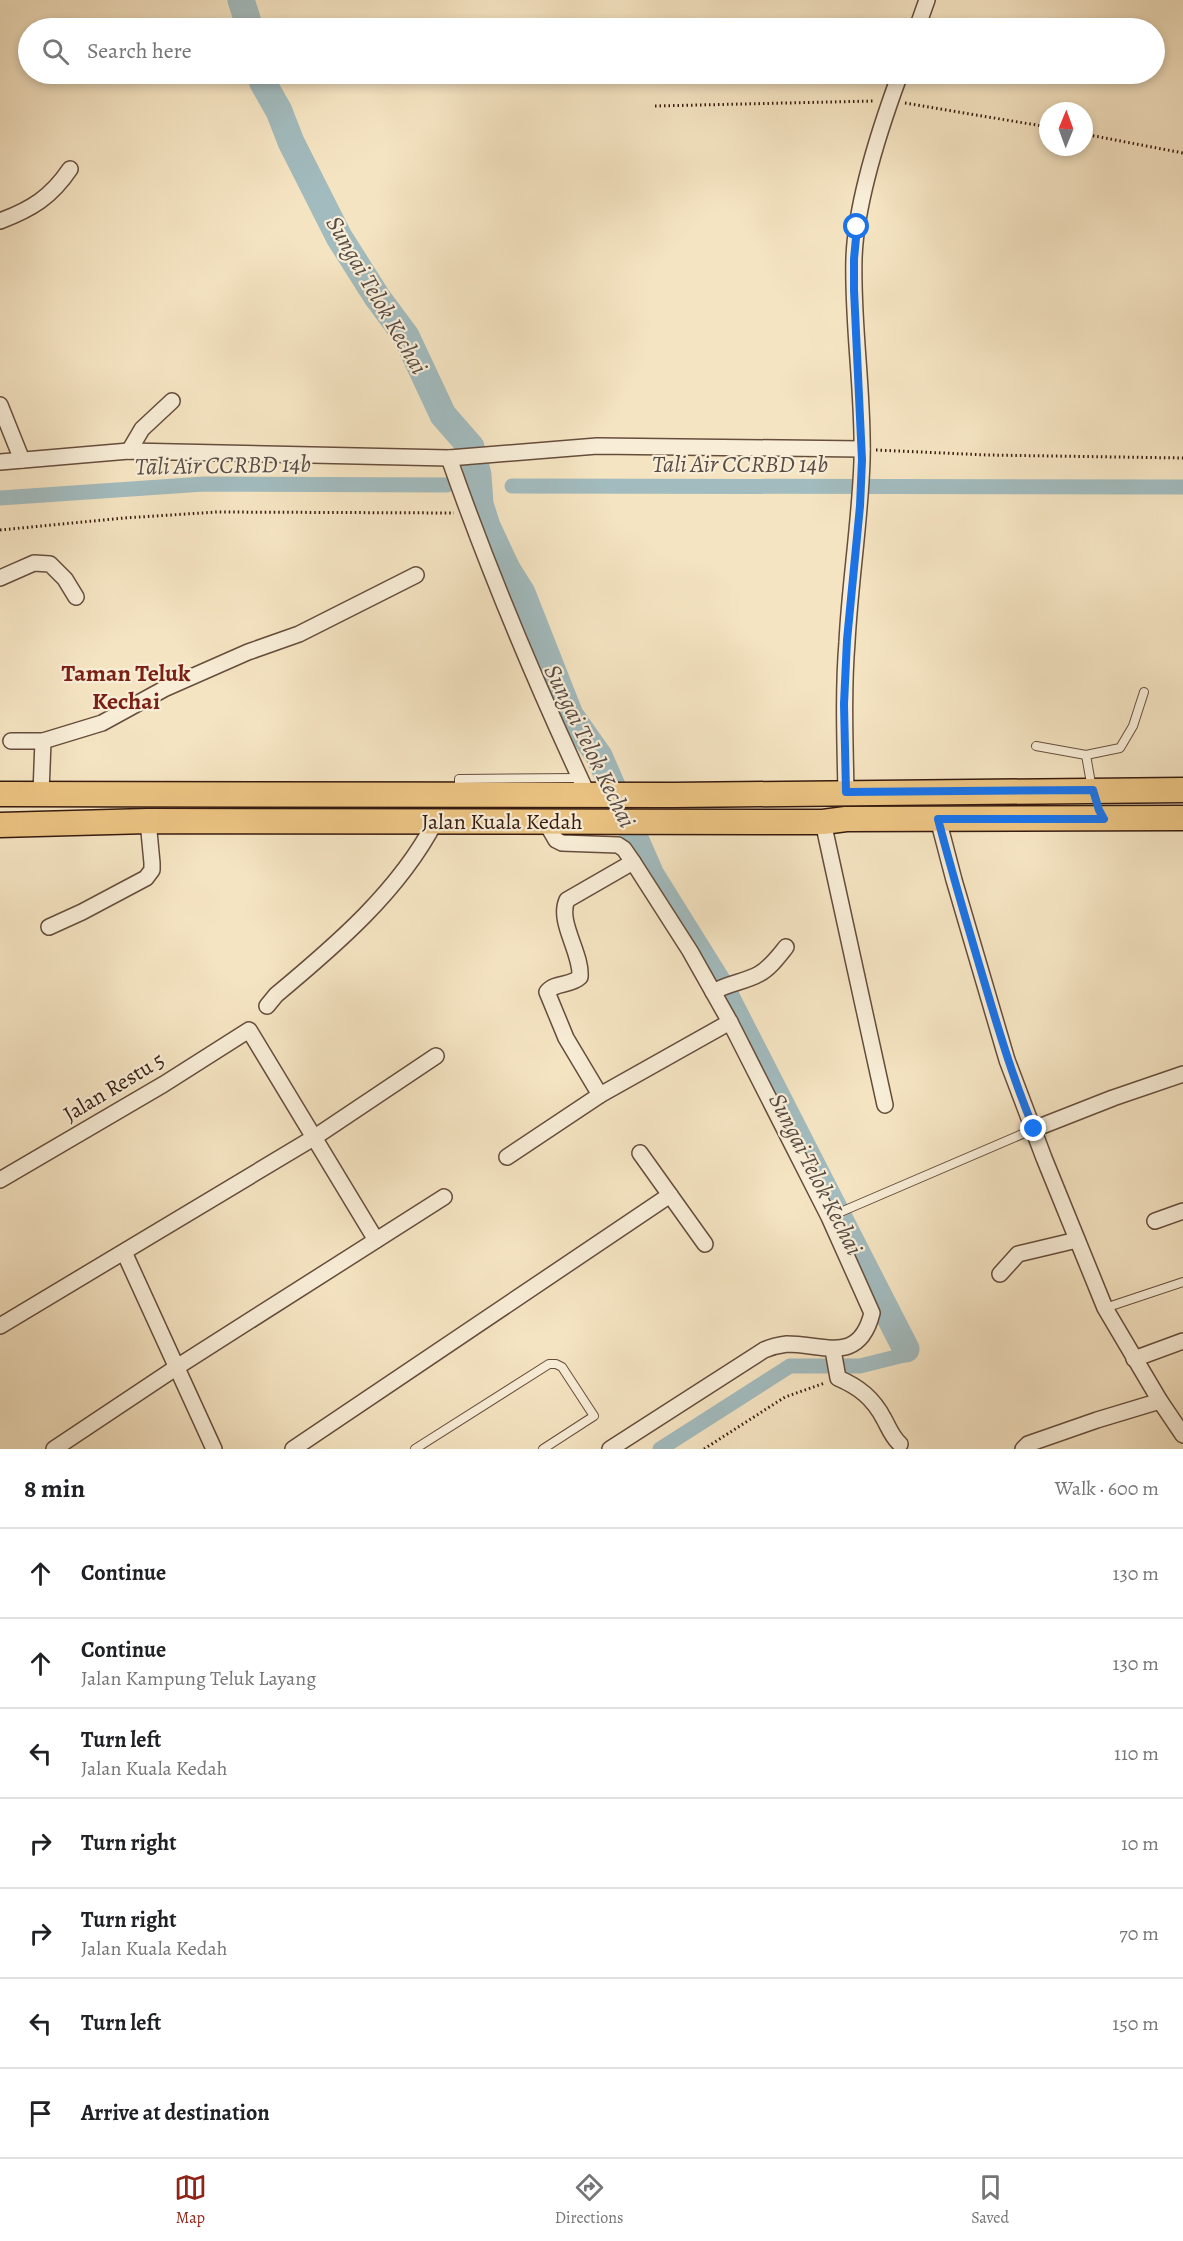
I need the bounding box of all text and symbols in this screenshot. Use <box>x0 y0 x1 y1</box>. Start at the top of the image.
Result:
search box <box>18 18 1165 84</box>
icon: search <box>39 35 72 68</box>
text: Search here <box>87 36 192 66</box>
north arrow <box>1039 102 1093 156</box>
water label: Sungai Telok Kechai <box>319 210 435 380</box>
route start <box>843 213 869 239</box>
water label: Tali Air CCRBD 14b <box>135 447 311 483</box>
water label: Tali Air CCRBD 14b <box>652 448 828 480</box>
district label: Taman Teluk Kechai <box>62 657 191 717</box>
water label: Sungai Telok Kechai <box>537 659 643 833</box>
street label: Jalan Kuala Kedah <box>421 807 583 837</box>
street label: Jalan Restu 5 <box>58 1045 170 1129</box>
water label: Sungai Telok Kechai <box>761 1088 871 1260</box>
route end <box>1020 1115 1046 1141</box>
text: 8 min <box>24 1471 85 1506</box>
text: Walk · 600 m <box>1055 1475 1159 1502</box>
icon: ahead <box>24 1557 57 1590</box>
text: Continue <box>81 1558 166 1588</box>
text: 130 m <box>1113 1560 1159 1587</box>
text: Continue <box>81 1635 166 1665</box>
icon: ahead <box>24 1647 57 1680</box>
text: 130 m <box>1113 1650 1159 1677</box>
text: Jalan Kampung Teluk Layang <box>81 1665 316 1692</box>
text: Turn left <box>81 1725 161 1755</box>
icon: left <box>24 1737 57 1770</box>
text: 110 m <box>1114 1740 1159 1767</box>
text: Jalan Kuala Kedah <box>81 1755 228 1782</box>
icon: right <box>24 1827 57 1860</box>
text: Turn right <box>81 1828 177 1858</box>
text: 10 m <box>1121 1830 1159 1857</box>
text: Turn right <box>81 1905 177 1935</box>
icon: right <box>24 1917 57 1950</box>
text: 70 m <box>1119 1920 1159 1947</box>
text: Jalan Kuala Kedah <box>81 1935 228 1962</box>
icon: left <box>24 2007 57 2040</box>
text: Turn left <box>81 2008 161 2038</box>
text: 150 m <box>1112 2010 1159 2037</box>
icon: arrive <box>24 2097 57 2130</box>
text: Arrive at destination <box>81 2098 270 2128</box>
tab: Map <box>174 2171 207 2229</box>
tab: Directions <box>555 2171 623 2229</box>
tab: Saved <box>971 2171 1009 2229</box>

